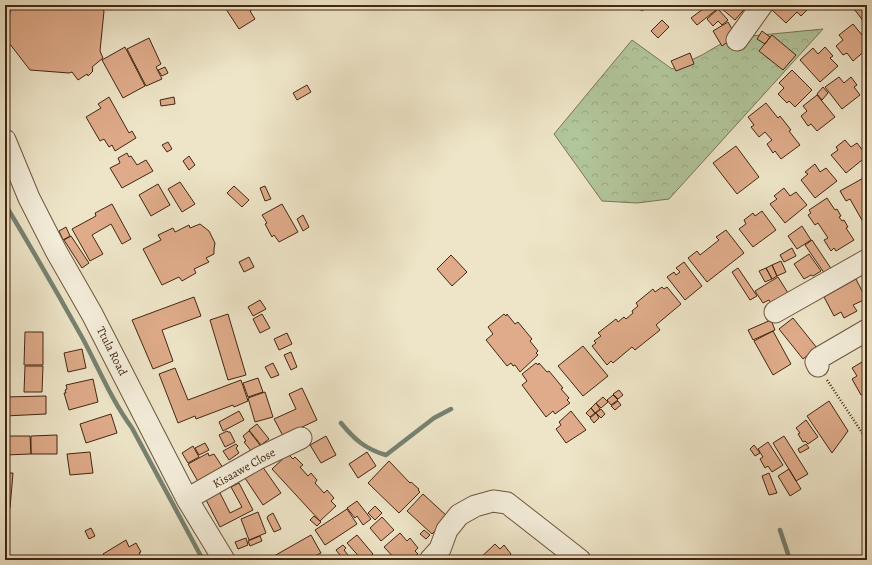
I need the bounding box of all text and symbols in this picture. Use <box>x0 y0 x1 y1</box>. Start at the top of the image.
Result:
street label: Ttula Road <box>93 324 131 379</box>
street label: Kisaawe Close <box>210 444 278 492</box>

